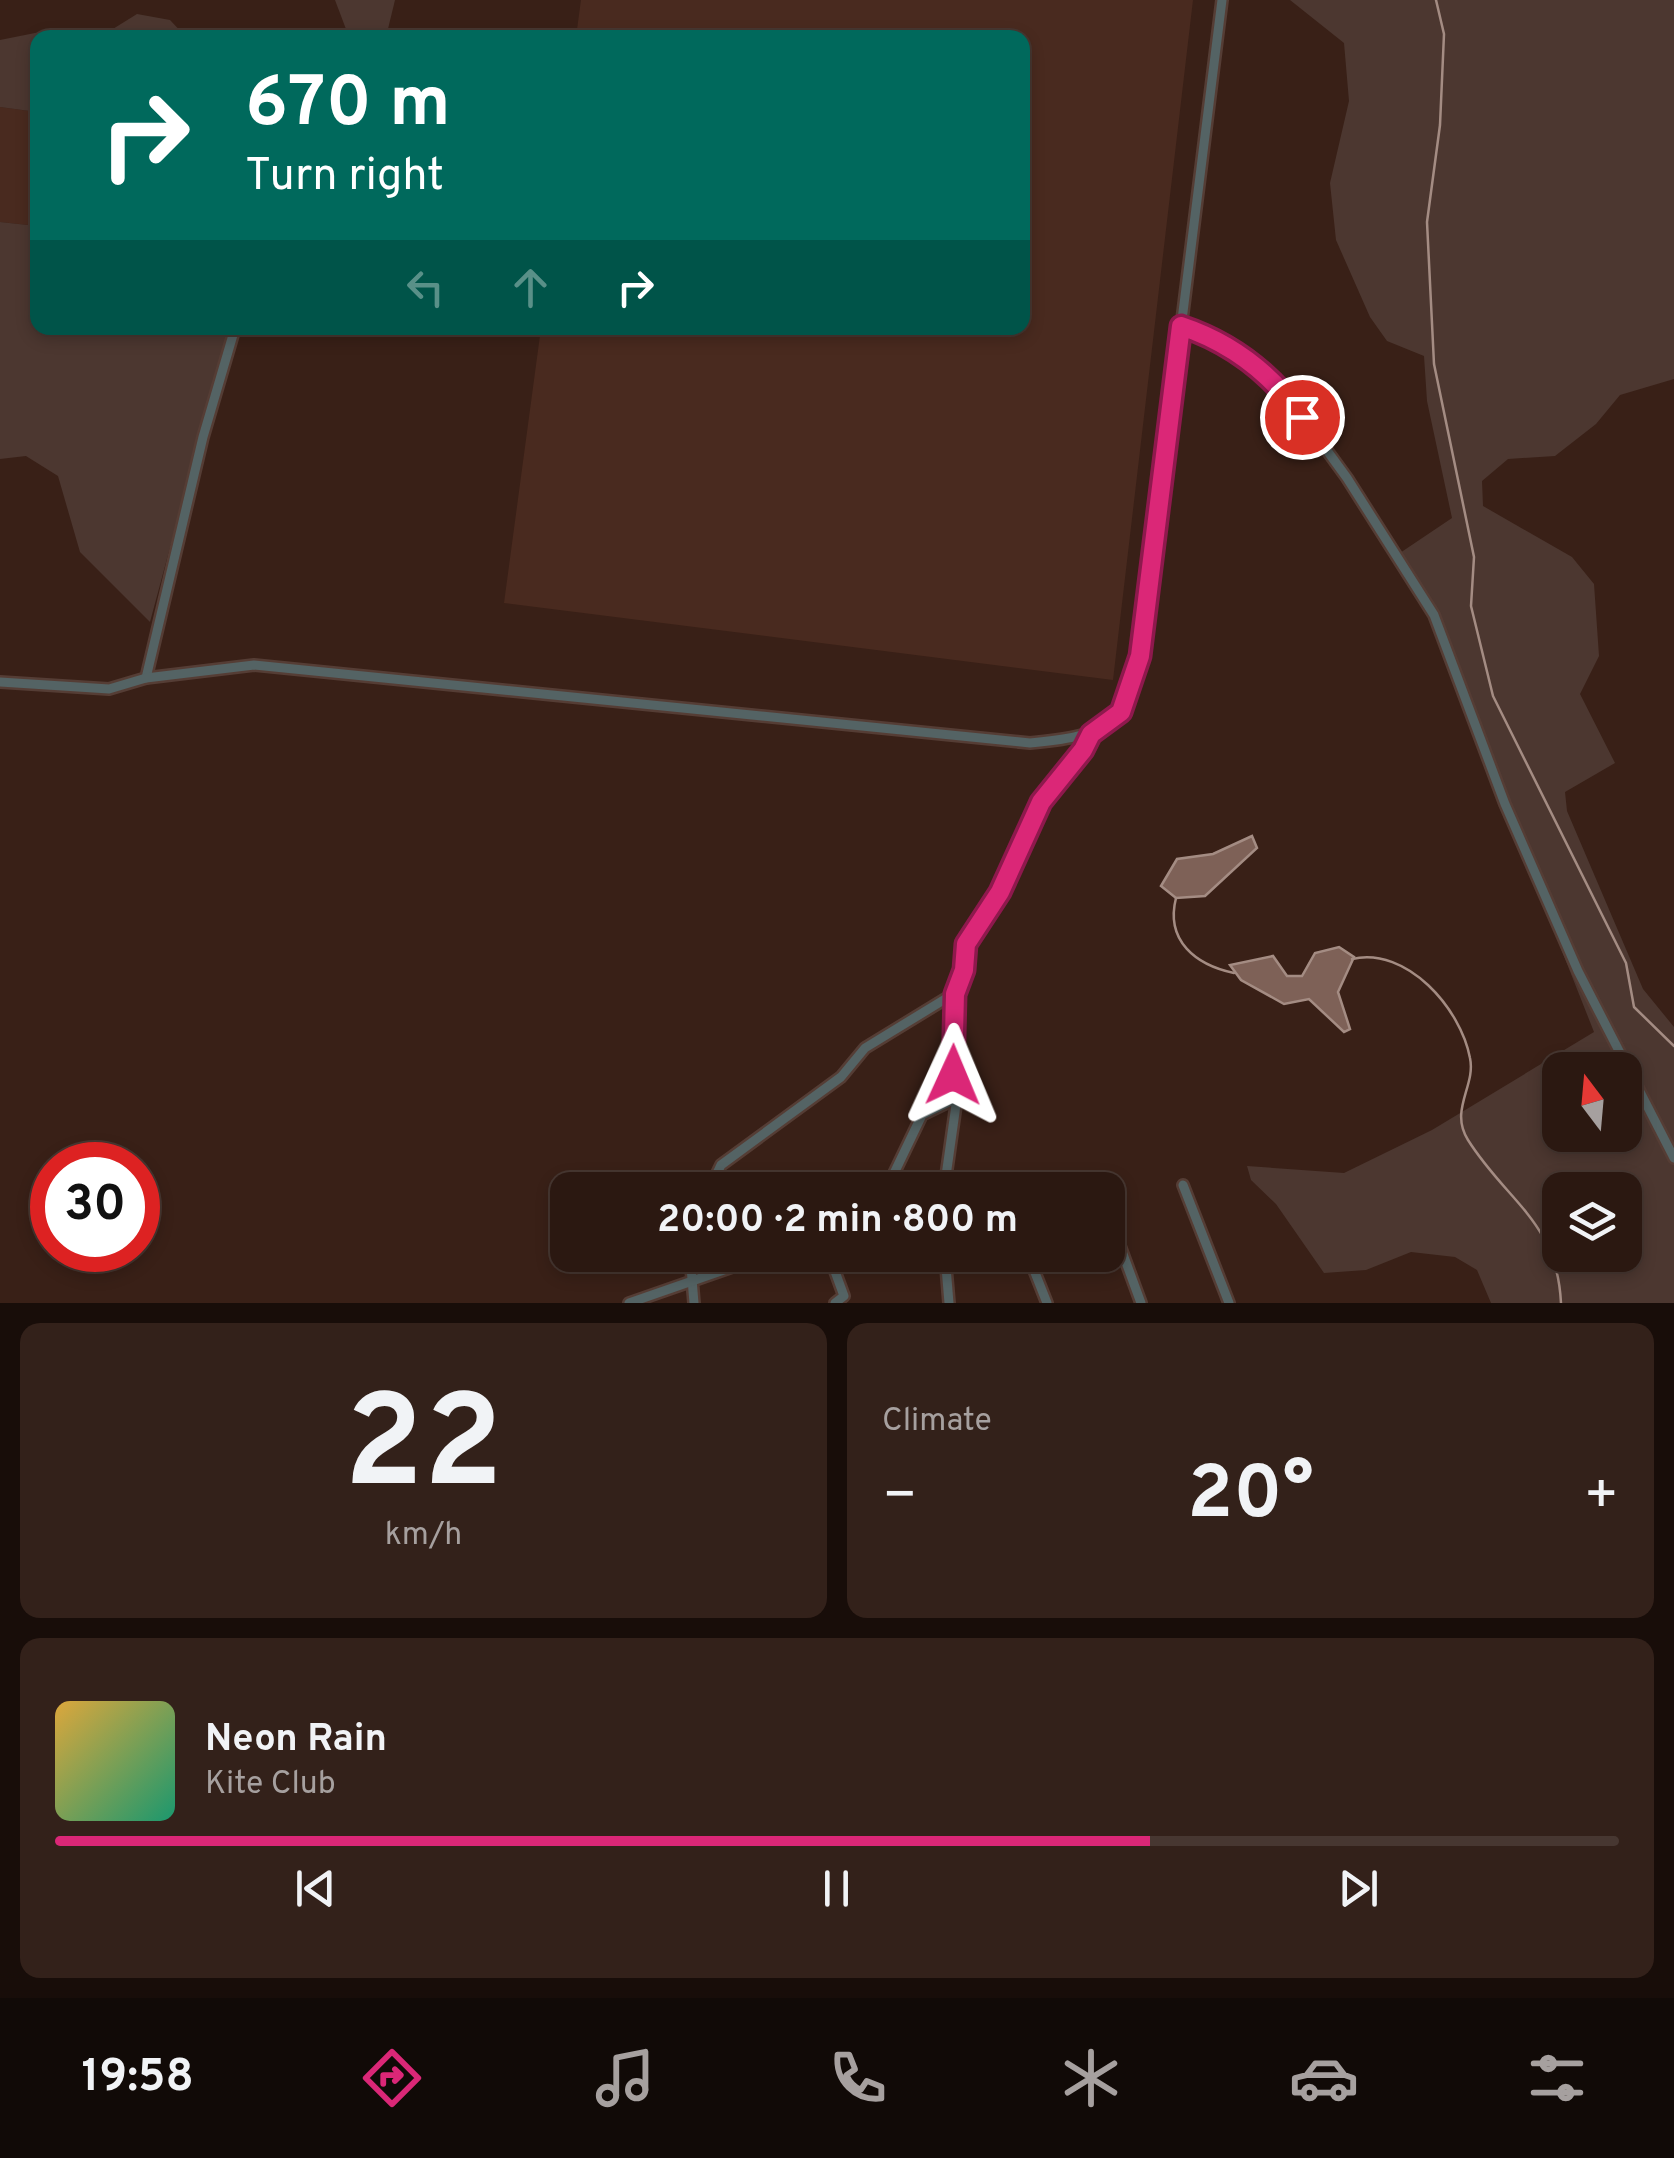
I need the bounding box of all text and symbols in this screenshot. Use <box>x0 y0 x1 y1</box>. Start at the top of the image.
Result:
text: 670 m <box>245 62 451 151</box>
icon: right <box>80 70 210 200</box>
text: Turn right <box>245 149 444 206</box>
icon: left <box>398 260 453 315</box>
icon: ahead <box>503 260 558 315</box>
icon: right <box>608 260 663 315</box>
pin <box>1260 375 1345 460</box>
icon: arrive <box>1275 390 1330 445</box>
position arrow <box>901 1023 1005 1127</box>
north arrow <box>1542 1052 1642 1152</box>
map controls <box>1542 1052 1642 1272</box>
speed limit sign: 30 <box>30 1142 160 1272</box>
button: layers <box>1542 1172 1642 1272</box>
text: 20:00 · 2 min · 800 m <box>657 1197 1018 1246</box>
text: 22 <box>344 1368 503 1533</box>
text: Climate <box>882 1402 992 1442</box>
text: 20° <box>1187 1450 1314 1545</box>
text: − <box>882 1463 917 1533</box>
text: + <box>1584 1463 1619 1533</box>
text: km/h <box>385 1516 462 1556</box>
text: Neon Rain <box>205 1716 387 1765</box>
text: Kite Club <box>205 1765 336 1805</box>
icon: previous <box>288 1861 343 1916</box>
icon: pause <box>809 1861 864 1916</box>
icon: next <box>1331 1861 1386 1916</box>
icon: directions <box>357 2043 427 2113</box>
icon: music <box>590 2043 660 2113</box>
icon: phone <box>823 2043 893 2113</box>
icon: climate <box>1056 2043 1126 2113</box>
icon: car <box>1289 2043 1359 2113</box>
icon: filters <box>1522 2043 1592 2113</box>
text: 19:58 <box>82 2050 194 2107</box>

